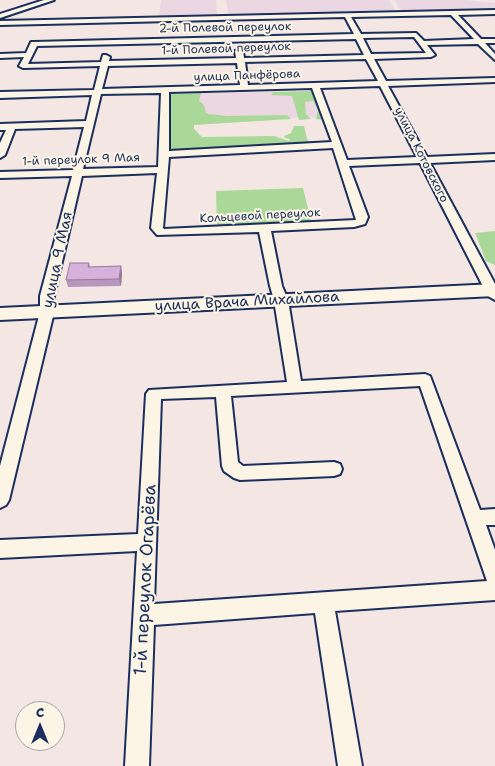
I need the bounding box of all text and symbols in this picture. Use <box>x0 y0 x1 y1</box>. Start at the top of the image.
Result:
street label: 2-й Полевой переулок <box>159 20 291 36</box>
street label: 1-й Полевой переулок <box>161 40 291 58</box>
street label: улица Панфёрова <box>193 67 301 85</box>
street label: улица Котовского <box>391 105 451 205</box>
street label: 1-й переулок 9 Мая <box>22 151 140 169</box>
street label: Кольцевой переулок <box>199 206 321 226</box>
street label: улица 9 Мая <box>39 210 77 310</box>
street label: улица Врача Михайлова <box>154 288 340 316</box>
street label: 1-й переулок Огарёва <box>130 484 162 676</box>
north arrow <box>15 701 65 751</box>
text: С <box>36 703 44 721</box>

